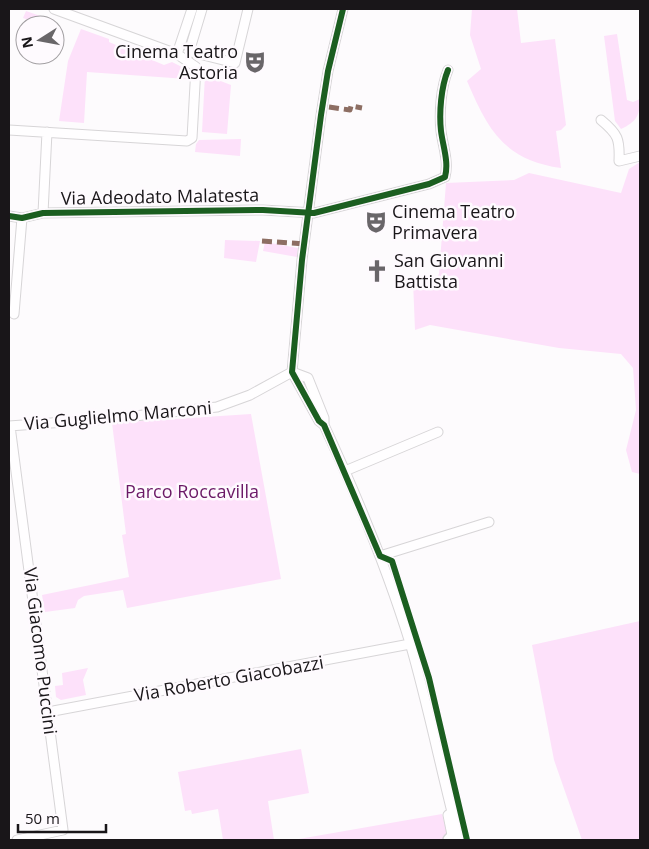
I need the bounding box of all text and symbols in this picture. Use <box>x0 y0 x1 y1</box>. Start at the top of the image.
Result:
north arrow <box>15 15 65 65</box>
text: N <box>16 35 37 50</box>
place label: Cinema Teatro Astoria <box>115 39 238 84</box>
theatre icon: Cinema Teatro Astoria <box>242 49 268 75</box>
street label: Via Adeodato Malatesta <box>61 182 259 210</box>
place label: Cinema Teatro Primavera <box>392 199 515 244</box>
theatre icon: Cinema Teatro Primavera <box>363 209 389 235</box>
place label: San Giovanni Battista <box>394 248 504 293</box>
church icon: San Giovanni Battista <box>364 258 390 284</box>
street label: Via Guglielmo Marconi <box>23 395 213 435</box>
park label: Parco Roccavilla <box>125 479 259 503</box>
street label: Via Giacomo Puccini <box>19 566 63 736</box>
street label: Via Roberto Giacobazzi <box>132 650 325 706</box>
scale bar <box>18 802 105 834</box>
text: 50 m <box>25 808 60 828</box>

